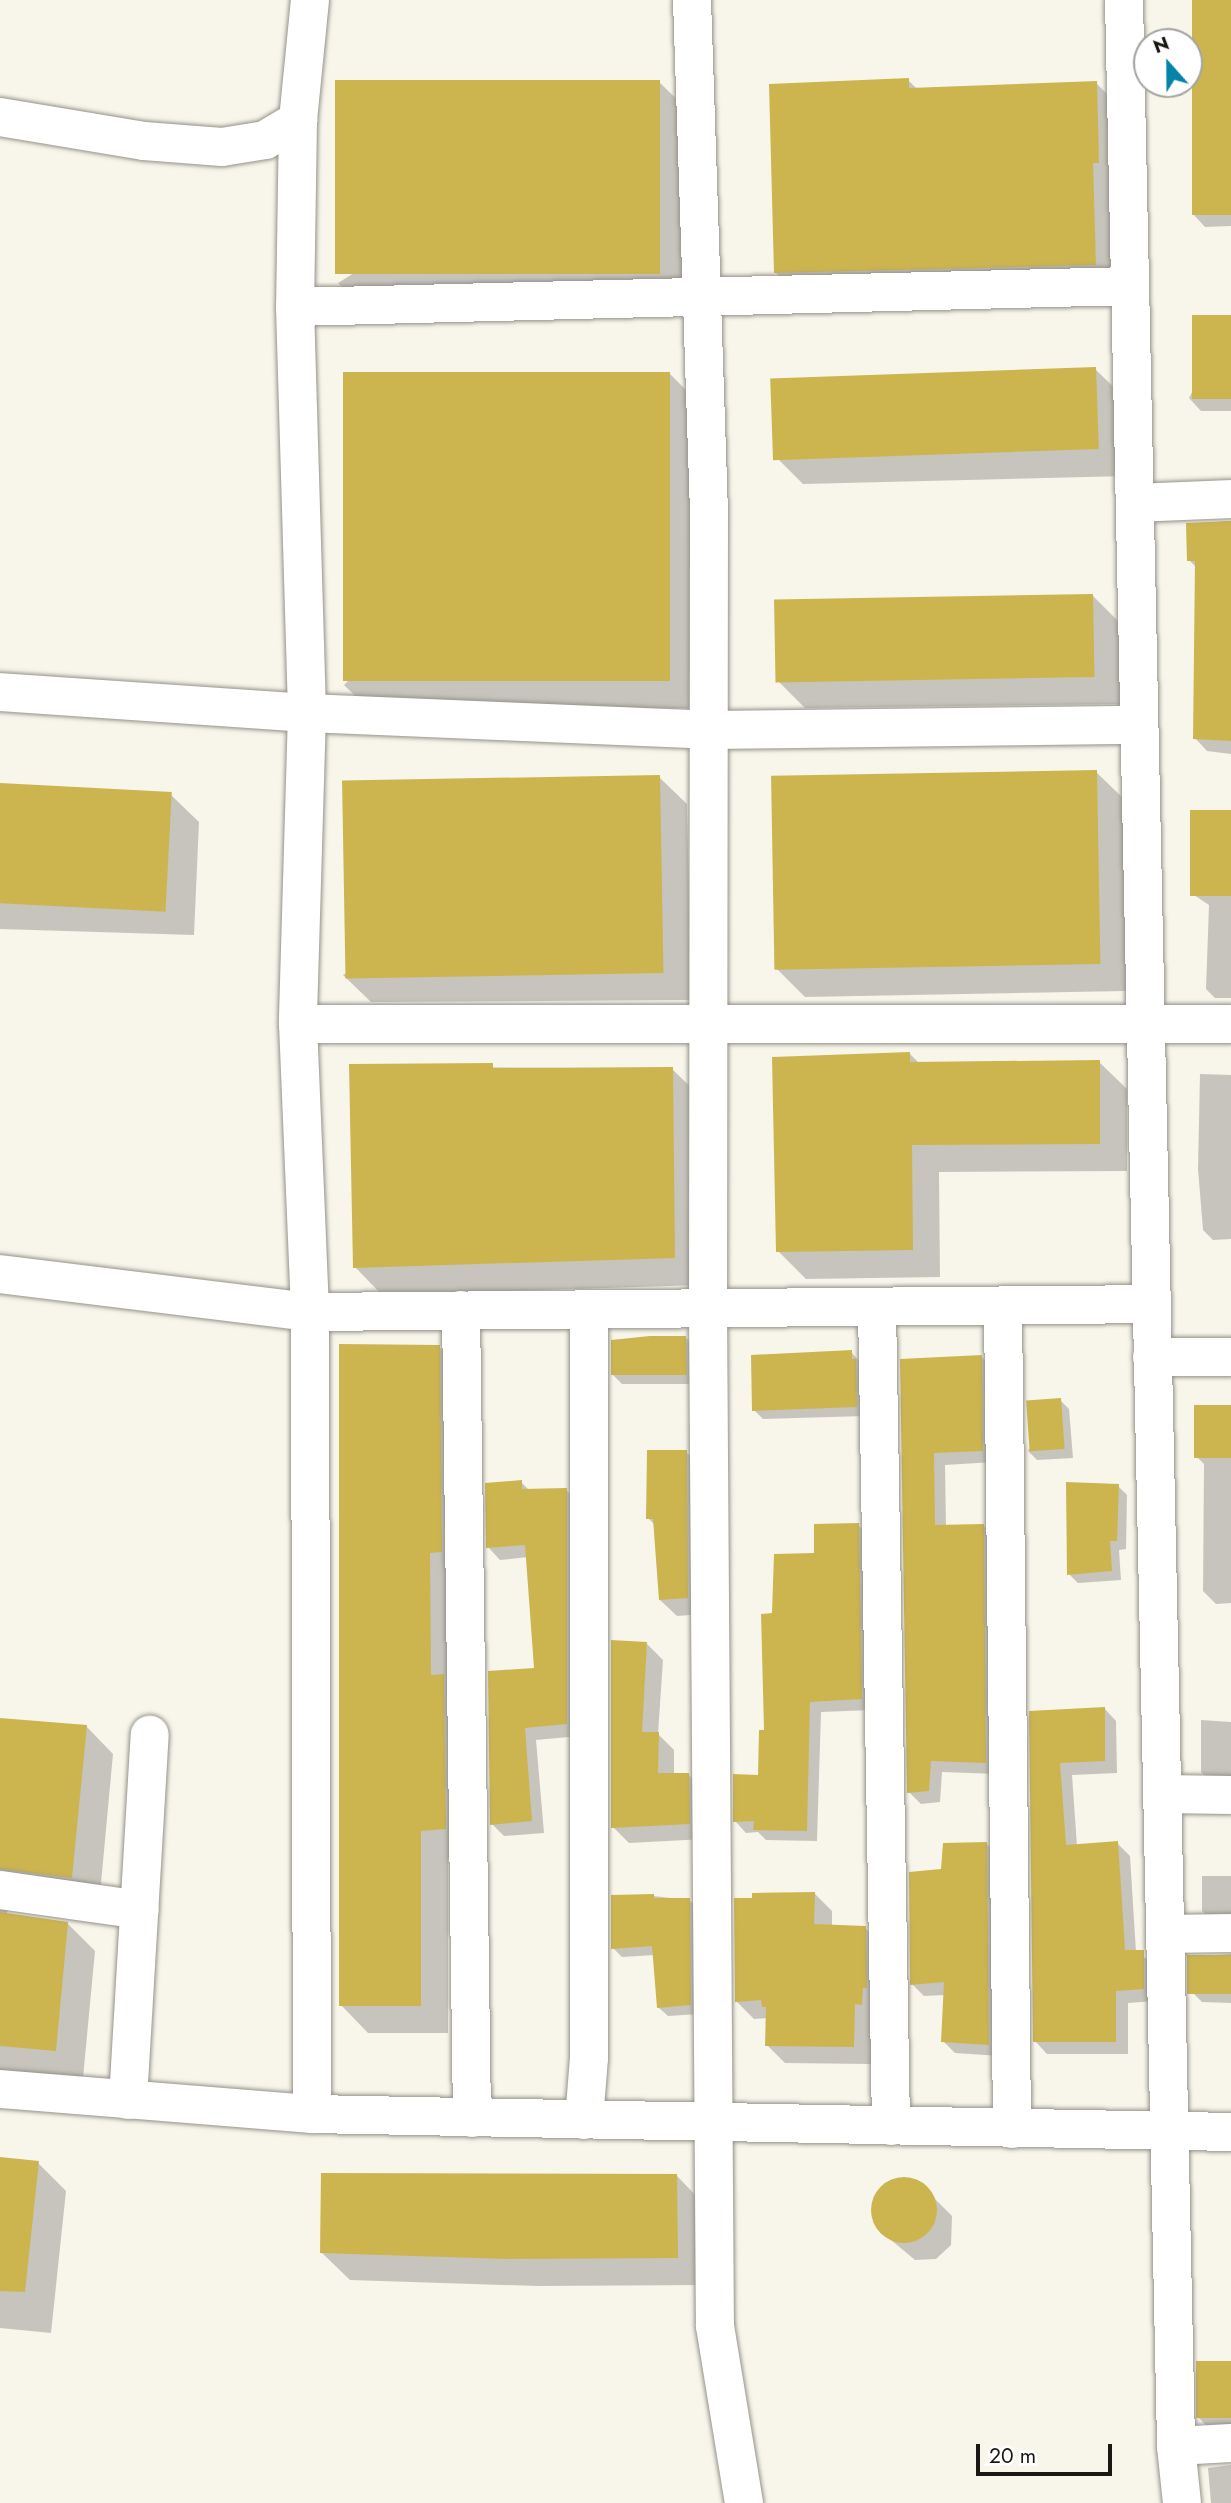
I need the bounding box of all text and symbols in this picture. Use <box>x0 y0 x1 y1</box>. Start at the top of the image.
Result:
north arrow <box>1133 28 1203 98</box>
text: N <box>1149 29 1173 60</box>
scale bar <box>979 2430 1116 2474</box>
text: 20 m <box>989 2441 1036 2471</box>

